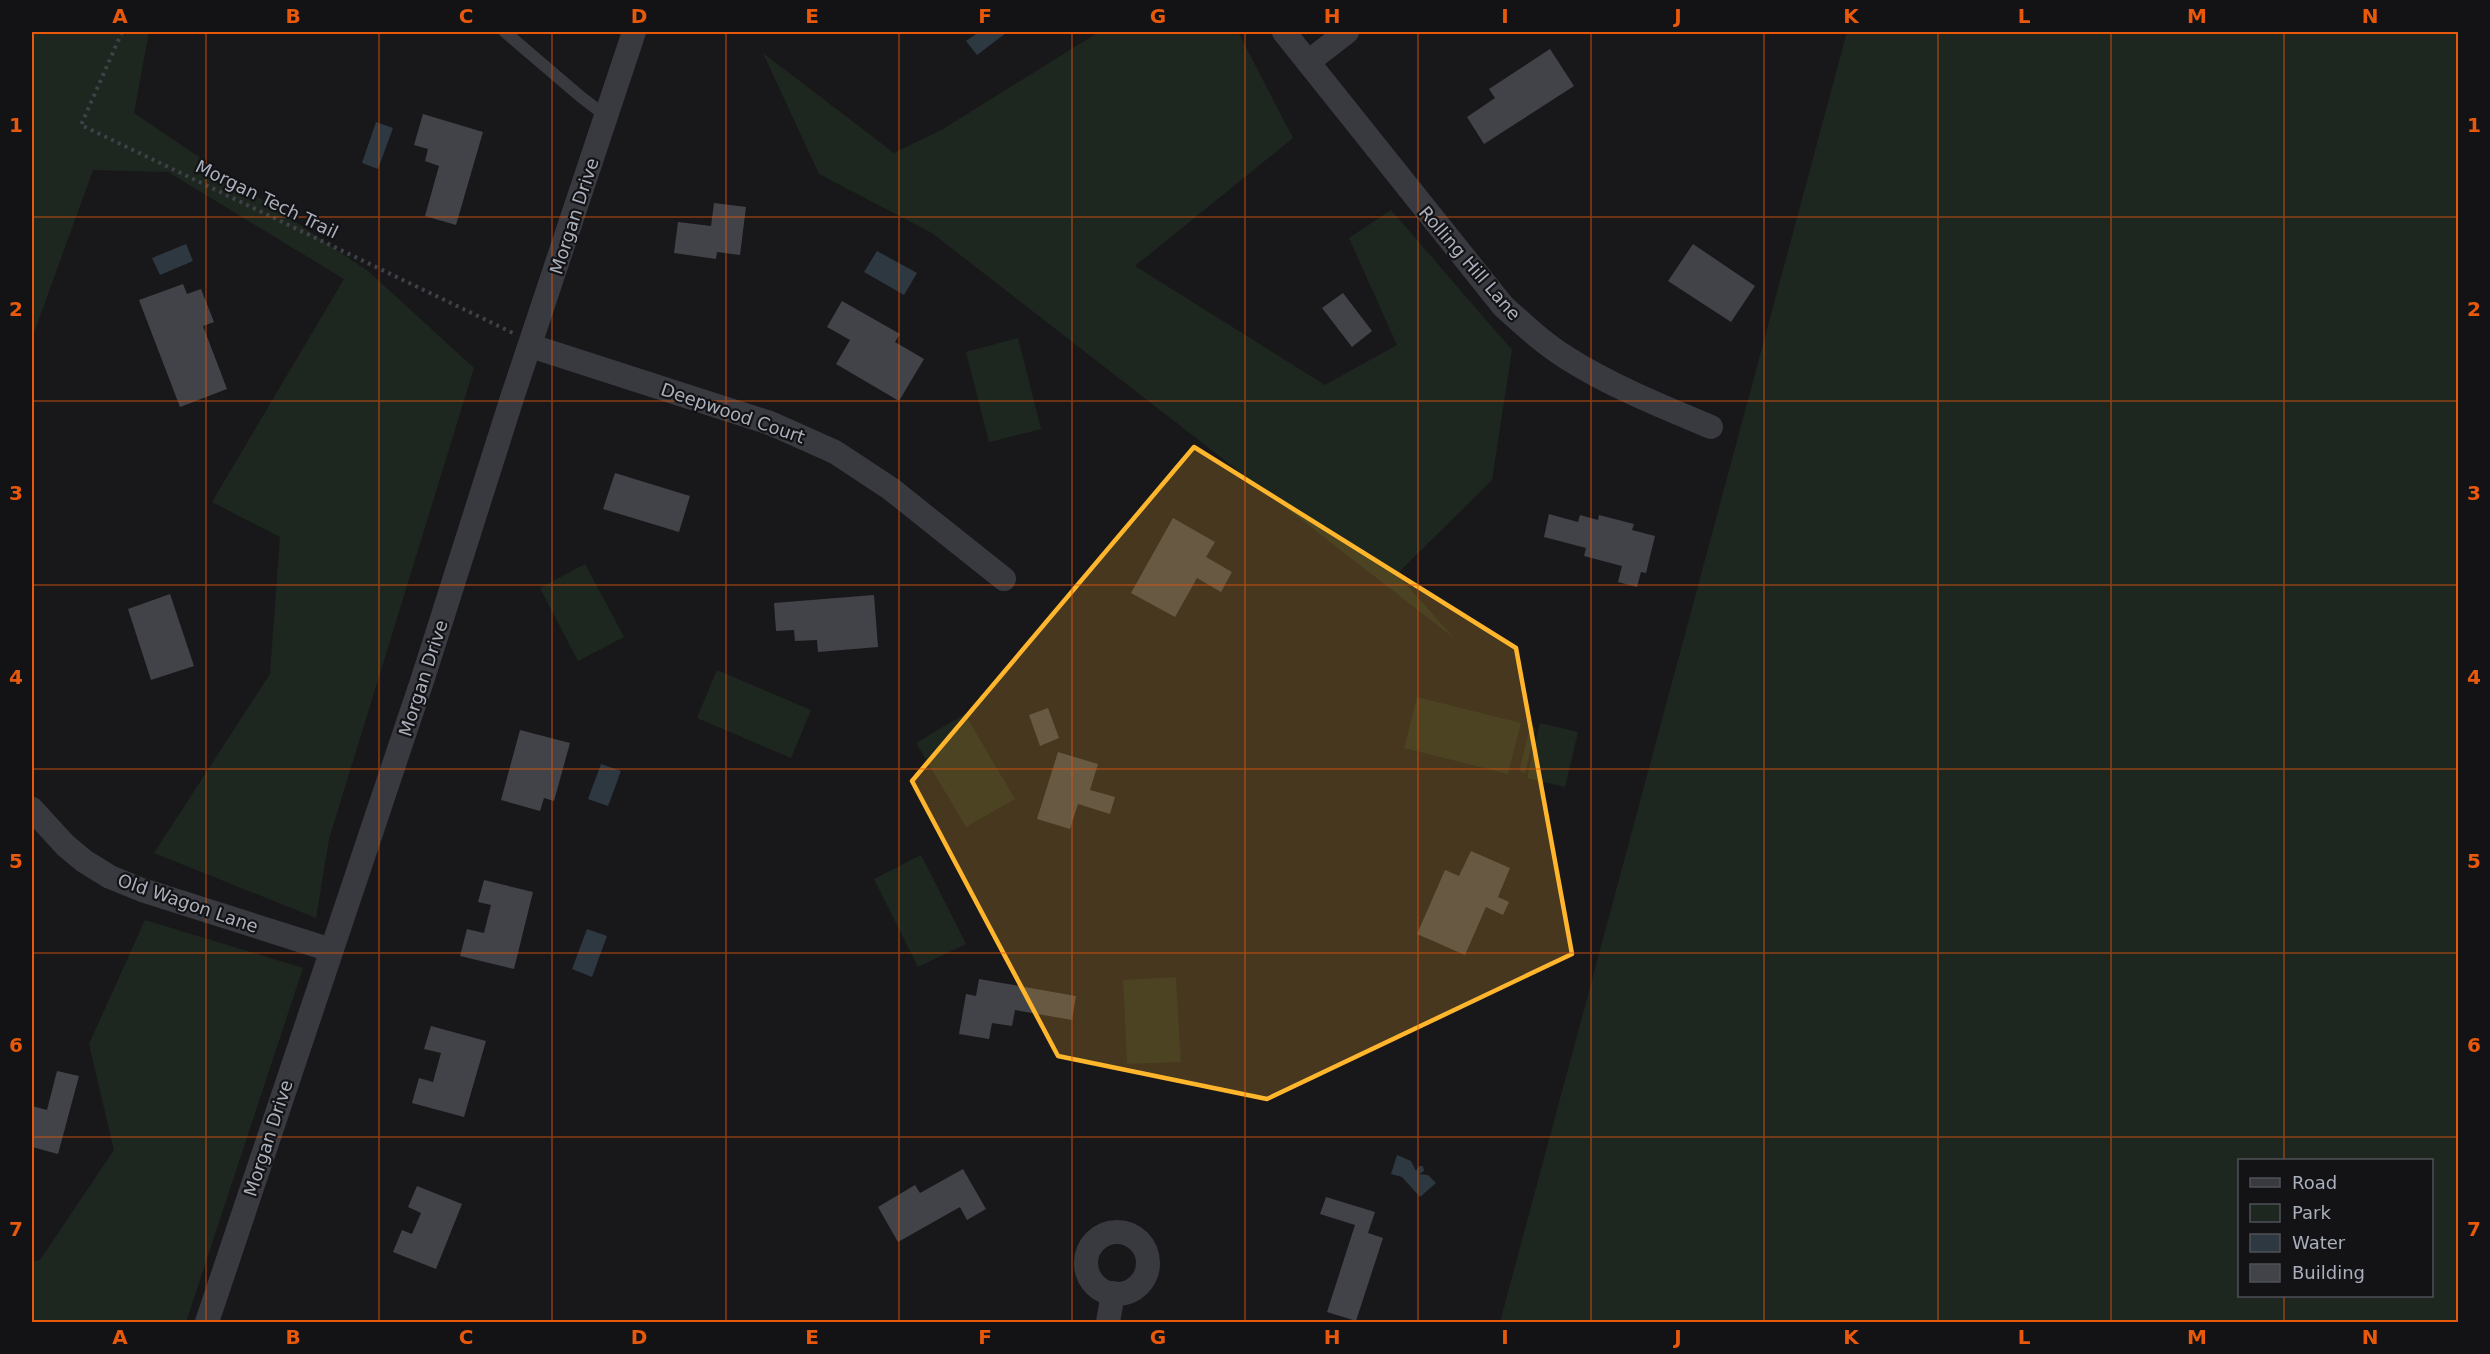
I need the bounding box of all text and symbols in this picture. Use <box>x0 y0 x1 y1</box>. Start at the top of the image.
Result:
text: A <box>112 4 128 28</box>
text: B <box>285 4 301 28</box>
text: C <box>459 4 473 28</box>
text: D <box>631 4 647 28</box>
text: E <box>805 4 819 28</box>
text: F <box>978 4 992 28</box>
text: G <box>1150 4 1166 28</box>
text: H <box>1324 4 1340 28</box>
text: I <box>1501 4 1509 28</box>
text: J <box>1672 4 1682 28</box>
text: K <box>1843 4 1860 28</box>
text: L <box>2018 4 2031 28</box>
text: M <box>2187 4 2207 28</box>
text: N <box>2362 4 2378 28</box>
text: 1 <box>9 113 23 137</box>
text: 1 <box>2467 113 2481 137</box>
street label: Morgan Tech Trail <box>192 155 342 243</box>
street label: Morgan Drive <box>545 155 603 277</box>
street label: Rolling Hill Lane <box>1415 202 1525 324</box>
text: 2 <box>9 297 23 321</box>
text: 2 <box>2467 297 2481 321</box>
street label: Deepwood Court <box>658 379 808 447</box>
text: 3 <box>9 481 23 505</box>
text: 3 <box>2467 481 2481 505</box>
street label: Morgan Drive <box>394 617 452 739</box>
text: 4 <box>9 665 23 689</box>
text: 4 <box>2467 665 2481 689</box>
text: 5 <box>9 849 23 873</box>
text: 5 <box>2467 849 2481 873</box>
street label: Old Wagon Lane <box>115 869 261 937</box>
text: 6 <box>9 1033 23 1057</box>
text: 6 <box>2467 1033 2481 1057</box>
street label: Morgan Drive <box>239 1077 297 1199</box>
legend <box>2238 1159 2433 1297</box>
text: Road <box>2292 1172 2337 1193</box>
text: Park <box>2292 1202 2331 1223</box>
text: 7 <box>9 1217 23 1241</box>
text: 7 <box>2467 1217 2481 1241</box>
text: Water <box>2292 1232 2346 1253</box>
text: Building <box>2292 1262 2365 1283</box>
text: A <box>112 1325 128 1349</box>
text: B <box>285 1325 301 1349</box>
text: C <box>459 1325 473 1349</box>
text: D <box>631 1325 647 1349</box>
text: E <box>805 1325 819 1349</box>
text: F <box>978 1325 992 1349</box>
text: G <box>1150 1325 1166 1349</box>
text: H <box>1324 1325 1340 1349</box>
text: I <box>1501 1325 1509 1349</box>
text: J <box>1672 1325 1682 1349</box>
text: K <box>1843 1325 1860 1349</box>
text: L <box>2018 1325 2031 1349</box>
text: M <box>2187 1325 2207 1349</box>
text: N <box>2362 1325 2378 1349</box>

